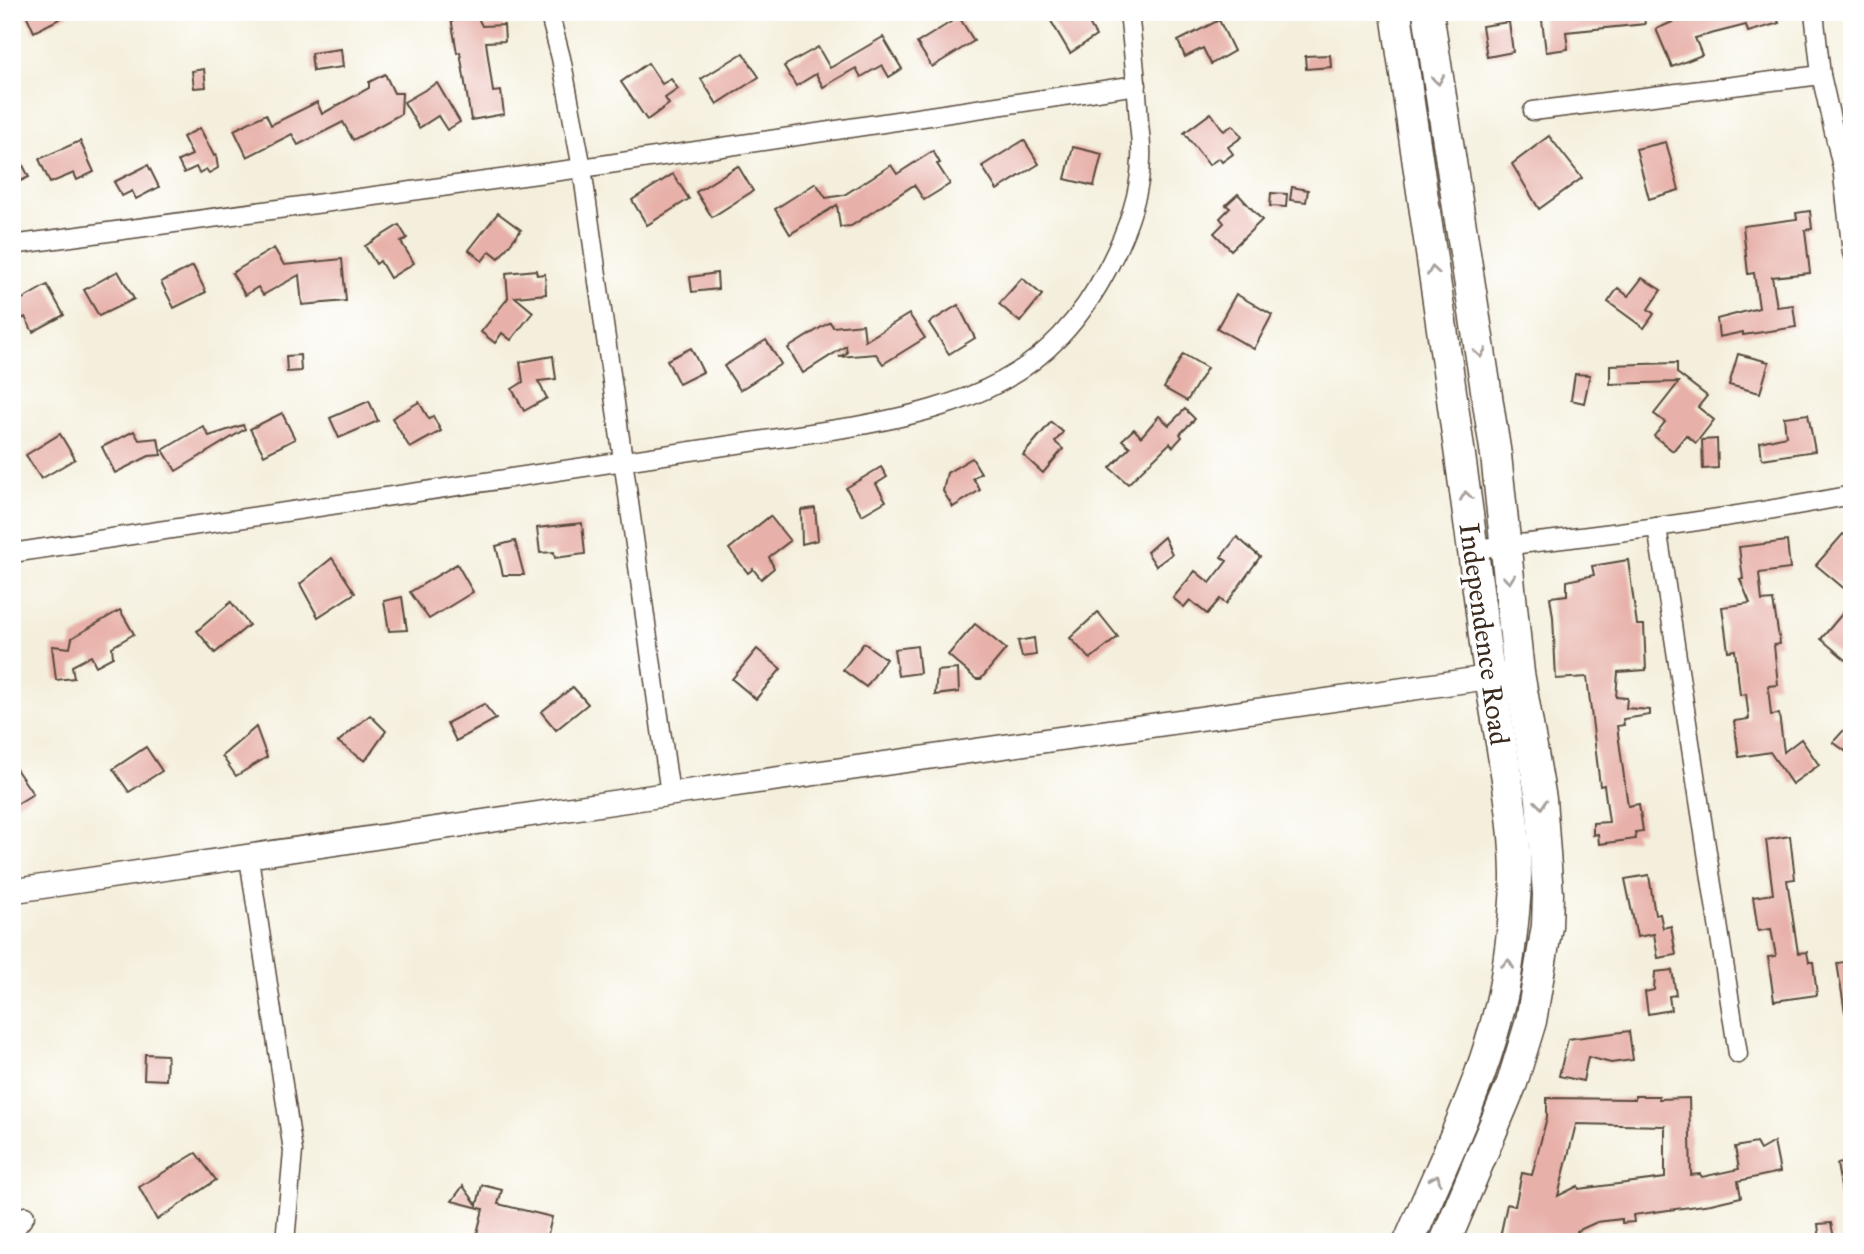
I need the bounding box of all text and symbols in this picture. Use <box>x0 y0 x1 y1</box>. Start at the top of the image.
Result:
one-way arrow <box>1430 74 1445 86</box>
one-way arrow <box>1426 265 1441 277</box>
one-way arrow <box>1472 347 1487 359</box>
one-way arrow <box>1458 490 1473 502</box>
street label: Independence Road <box>1452 521 1517 747</box>
one-way arrow <box>1501 573 1516 584</box>
one-way arrow <box>1533 798 1548 809</box>
one-way arrow <box>1500 959 1515 970</box>
one-way arrow <box>1427 1174 1441 1186</box>

